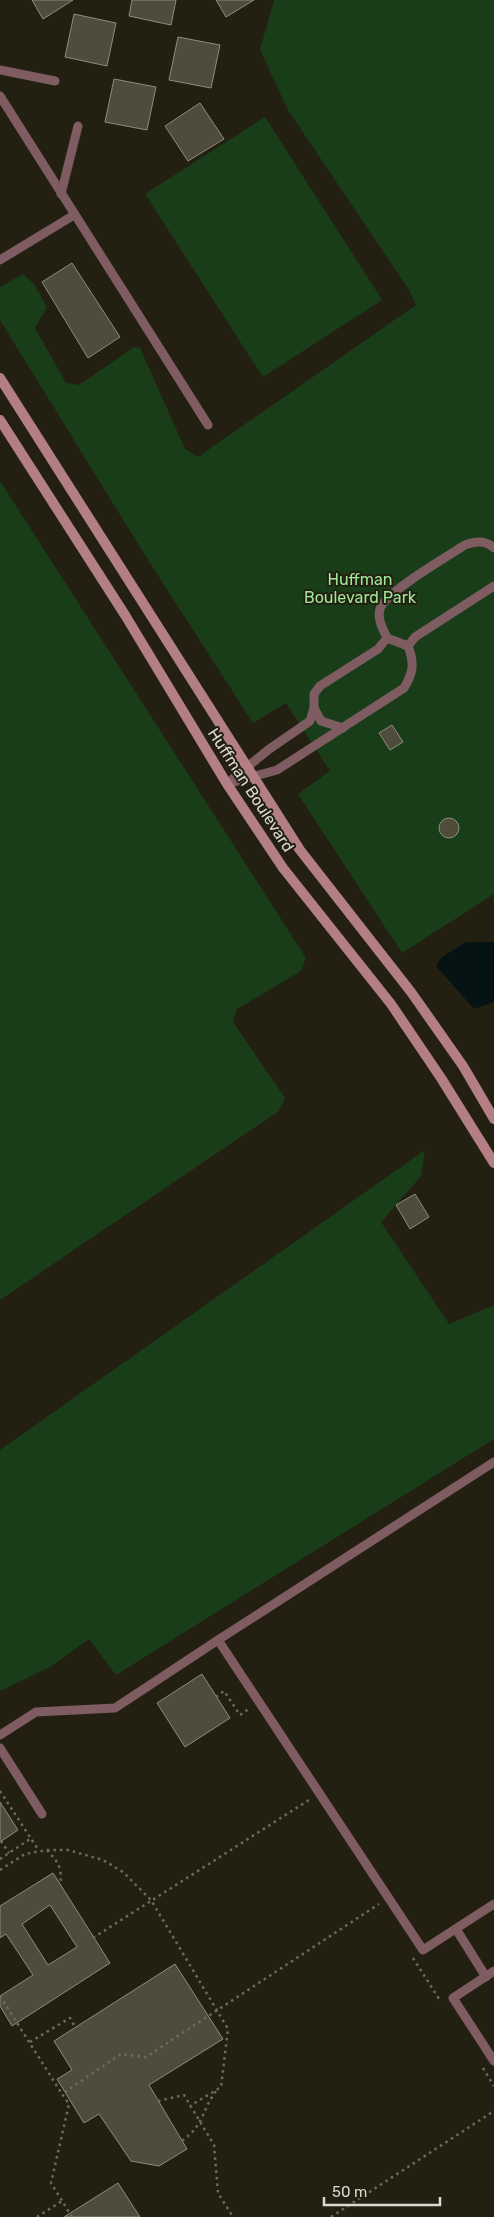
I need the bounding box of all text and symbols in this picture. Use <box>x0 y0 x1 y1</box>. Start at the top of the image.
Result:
park label: Huffman Boulevard Park <box>304 570 417 607</box>
street label: Huffman Boulevard <box>204 725 298 855</box>
scale bar <box>324 2174 440 2206</box>
text: 50 m <box>332 2183 367 2201</box>

